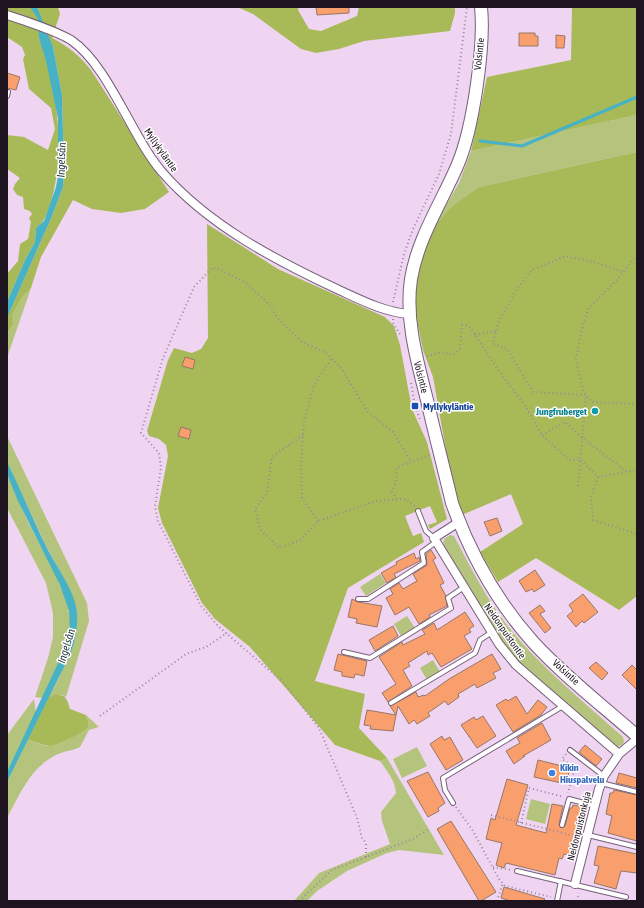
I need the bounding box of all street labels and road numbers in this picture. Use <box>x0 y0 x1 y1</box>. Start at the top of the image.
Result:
street label: Volsintie <box>472 37 486 71</box>
street label: Myllykyläntie <box>142 126 180 174</box>
street label: Volsintie <box>412 360 430 394</box>
street label: Neidonpuistontie <box>482 601 528 661</box>
street label: Volsintie <box>550 657 582 687</box>
street label: Neidonpuistonkuja <box>565 790 593 862</box>

